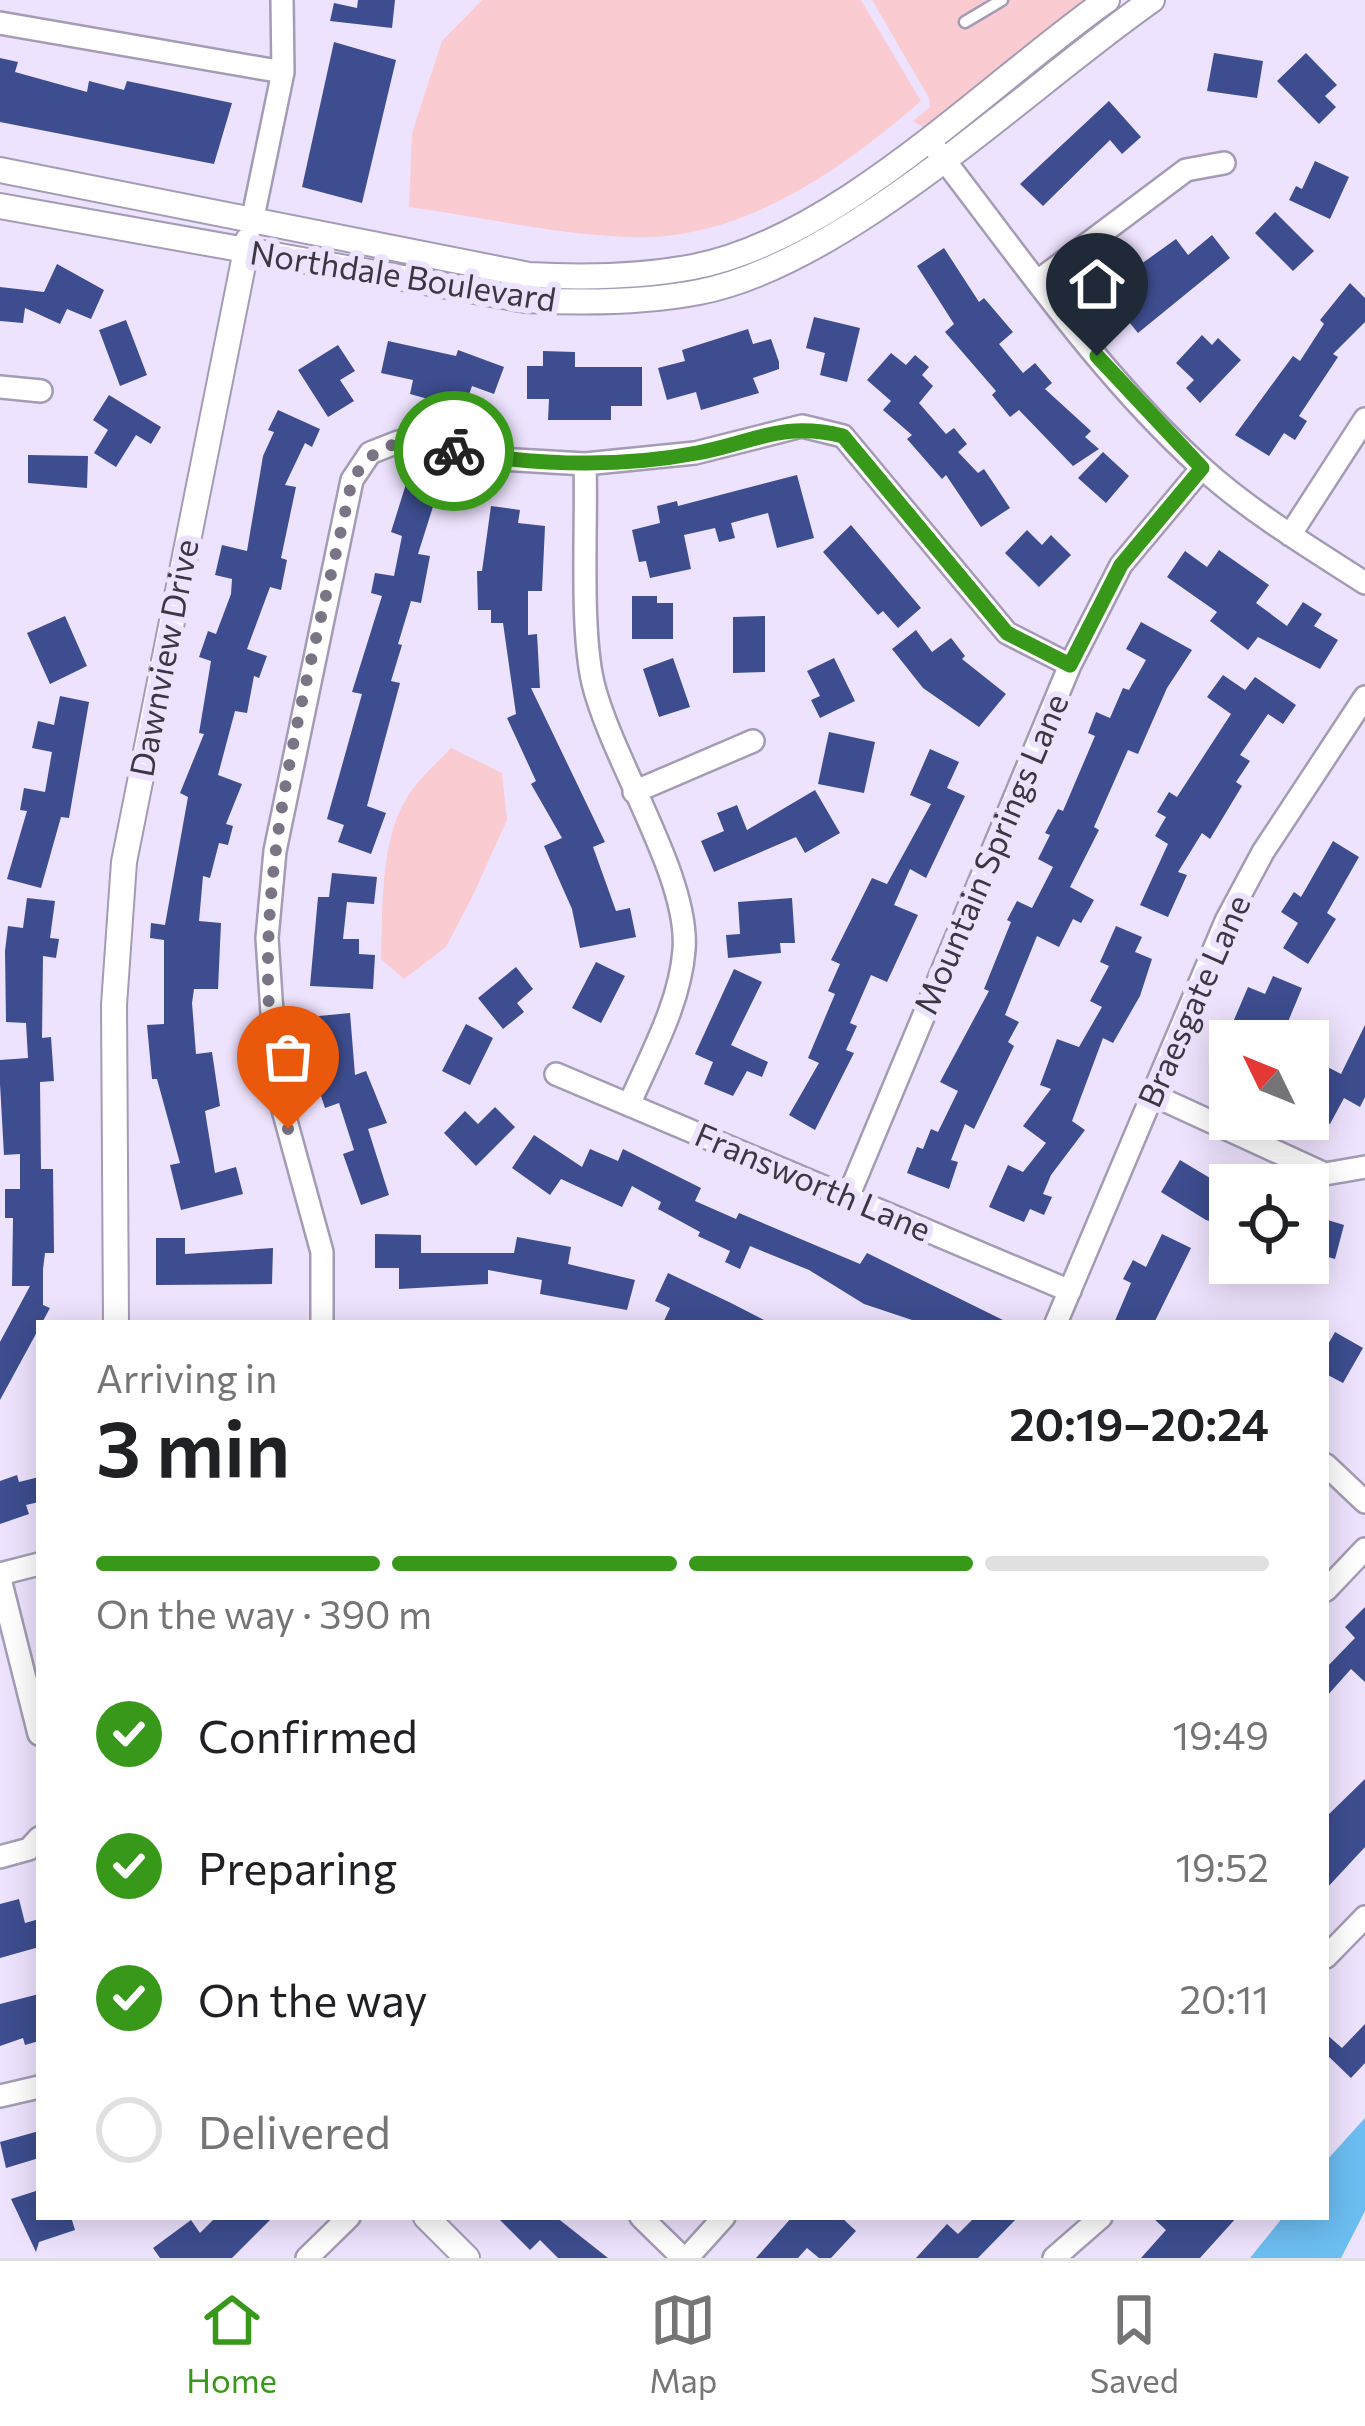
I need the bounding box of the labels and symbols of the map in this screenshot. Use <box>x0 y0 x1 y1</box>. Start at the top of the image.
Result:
street label: Northdale Boulevard <box>247 230 559 319</box>
pin <box>1046 233 1148 356</box>
courier <box>394 391 514 511</box>
street label: Dawnview Drive <box>119 536 206 780</box>
street label: Mountain Springs Lane <box>904 687 1076 1020</box>
street label: Braesgate Lane <box>1127 888 1258 1113</box>
pin <box>237 1006 339 1129</box>
north arrow <box>1209 1020 1329 1140</box>
street label: Fransworth Lane <box>690 1112 938 1249</box>

